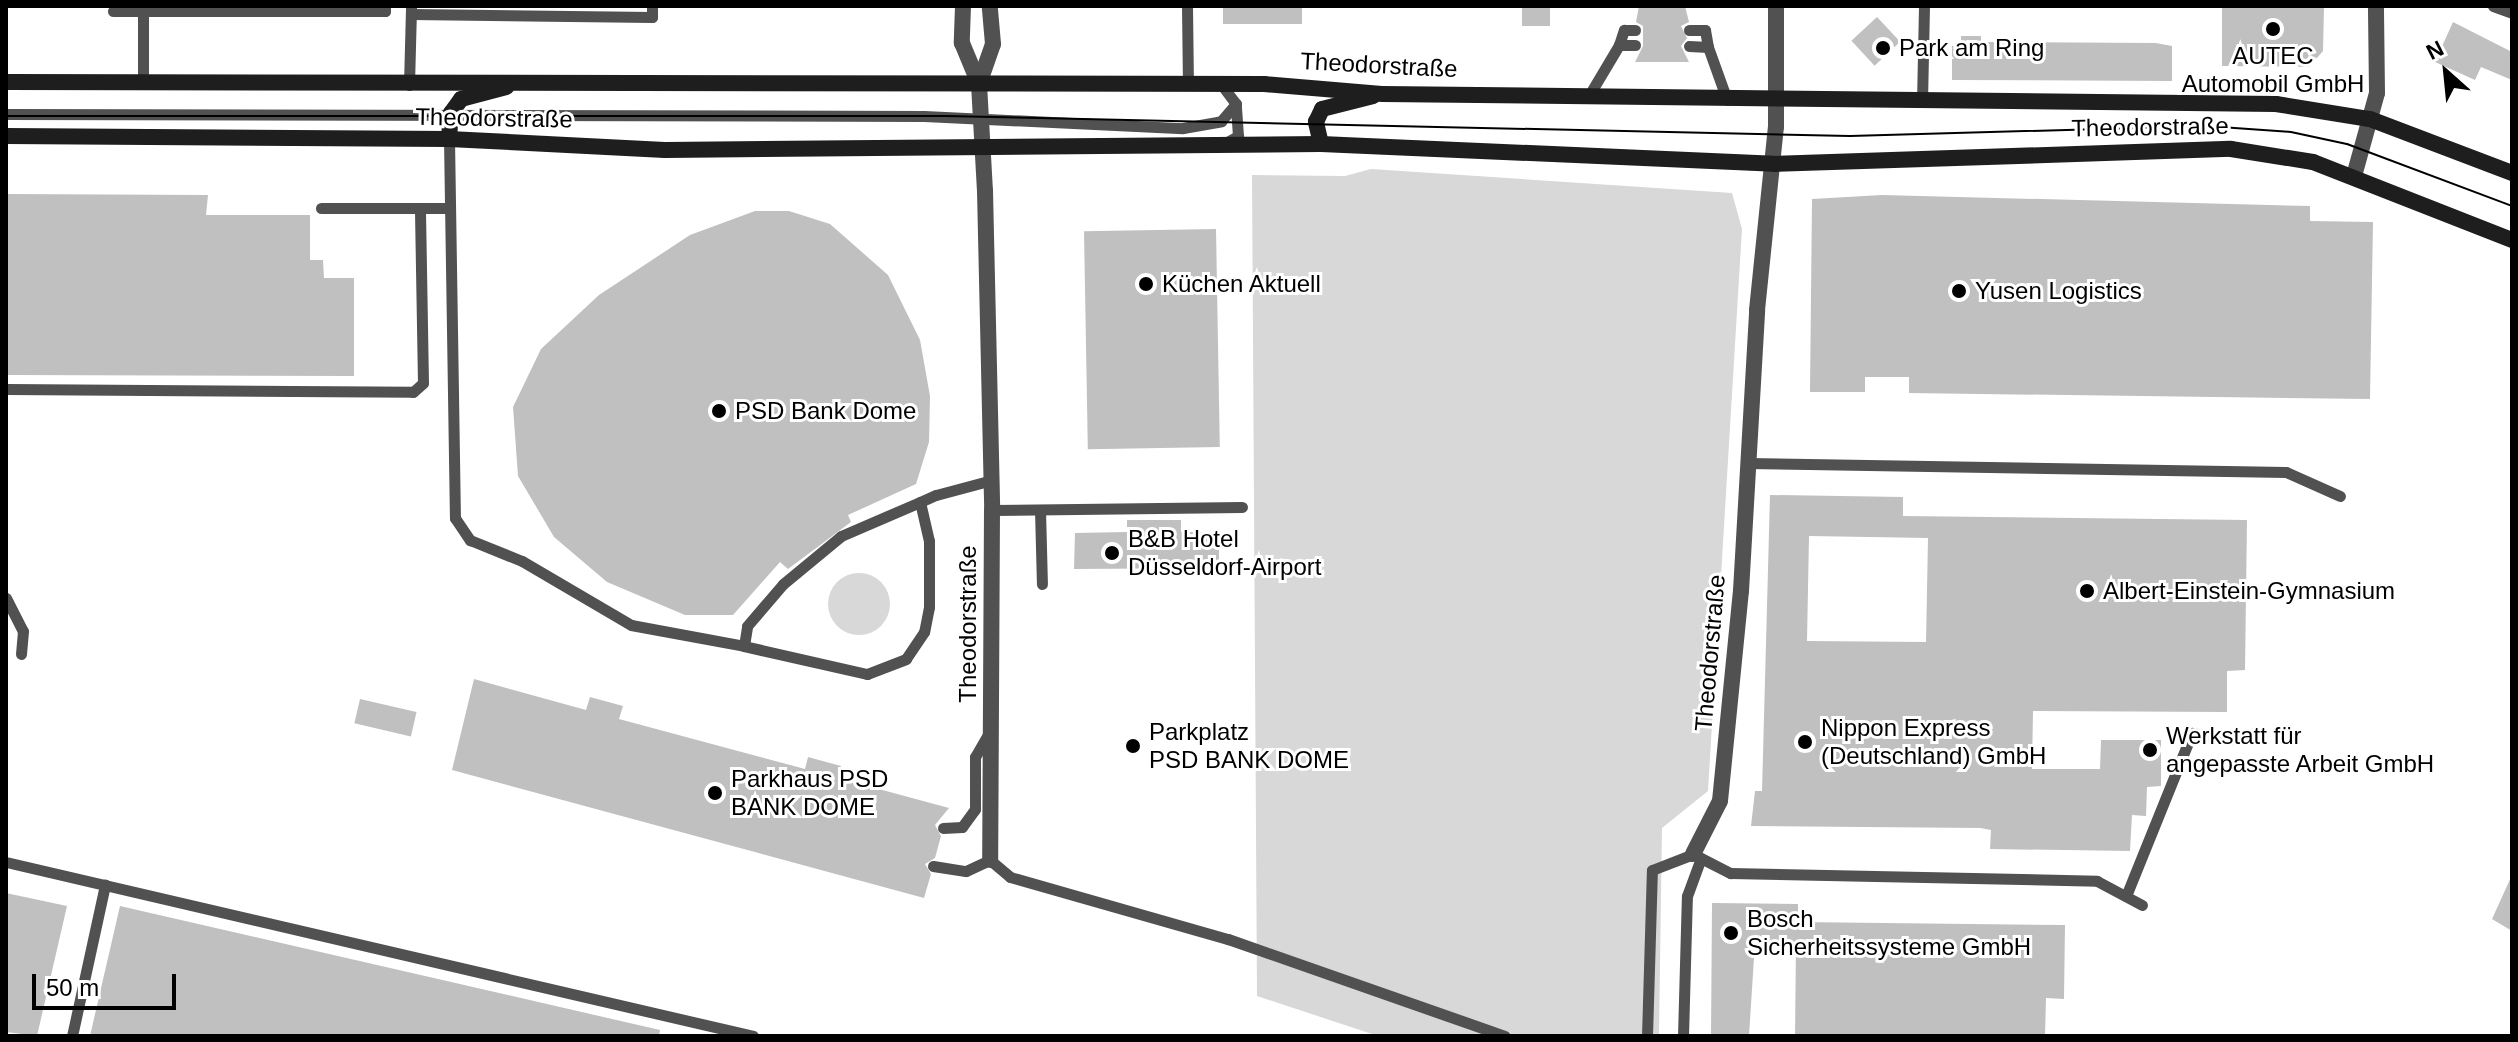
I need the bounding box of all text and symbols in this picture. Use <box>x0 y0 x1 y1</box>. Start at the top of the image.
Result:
marker: AUTEC Automobil GmbH <box>2264 20 2282 38</box>
north arrow <box>2406 32 2486 112</box>
place label: Park am Ring <box>1899 34 2044 62</box>
text: N <box>2422 35 2448 65</box>
marker: Park am Ring <box>1874 39 1892 57</box>
place label: AUTEC Automobil GmbH <box>2182 42 2364 98</box>
street label: Theodorstraße <box>1300 47 1458 83</box>
street label: Theodorstraße <box>415 102 573 134</box>
street label: Theodorstraße <box>2071 111 2229 143</box>
place label: Küchen Aktuell <box>1162 270 1322 298</box>
marker: Küchen Aktuell <box>1137 275 1155 293</box>
place label: Yusen Logistics <box>1975 277 2142 305</box>
marker: Yusen Logistics <box>1950 282 1968 300</box>
place label: PSD Bank Dome <box>735 397 916 425</box>
marker: PSD Bank Dome <box>710 402 728 420</box>
place label: B&B Hotel Düsseldorf-Airport <box>1128 525 1321 581</box>
marker: B&B Hotel Düsseldorf-Airport <box>1103 544 1121 562</box>
street label: Theodorstraße <box>954 545 982 703</box>
street label: Theodorstraße <box>1689 573 1731 733</box>
place label: Albert-Einstein-Gymnasium <box>2103 577 2395 605</box>
marker: Albert-Einstein-Gymnasium <box>2078 582 2096 600</box>
place label: Nippon Express (Deutschland) GmbH <box>1821 714 2046 770</box>
place label: Parkplatz PSD BANK DOME <box>1149 718 1349 774</box>
place label: Werkstatt für angepasste Arbeit GmbH <box>2166 722 2435 778</box>
marker: Nippon Express (Deutschland) GmbH <box>1796 733 1814 751</box>
marker: Parkplatz PSD BANK DOME <box>1124 737 1142 755</box>
marker: Werkstatt für angepasste Arbeit GmbH <box>2141 741 2159 759</box>
place label: Parkhaus PSD BANK DOME <box>731 765 888 821</box>
marker: Parkhaus PSD BANK DOME <box>706 784 724 802</box>
place label: Bosch Sicherheitssysteme GmbH <box>1747 905 2031 961</box>
marker: Bosch Sicherheitssysteme GmbH <box>1722 924 1740 942</box>
scale bar <box>36 958 180 1008</box>
text: 50 m <box>46 974 99 1001</box>

